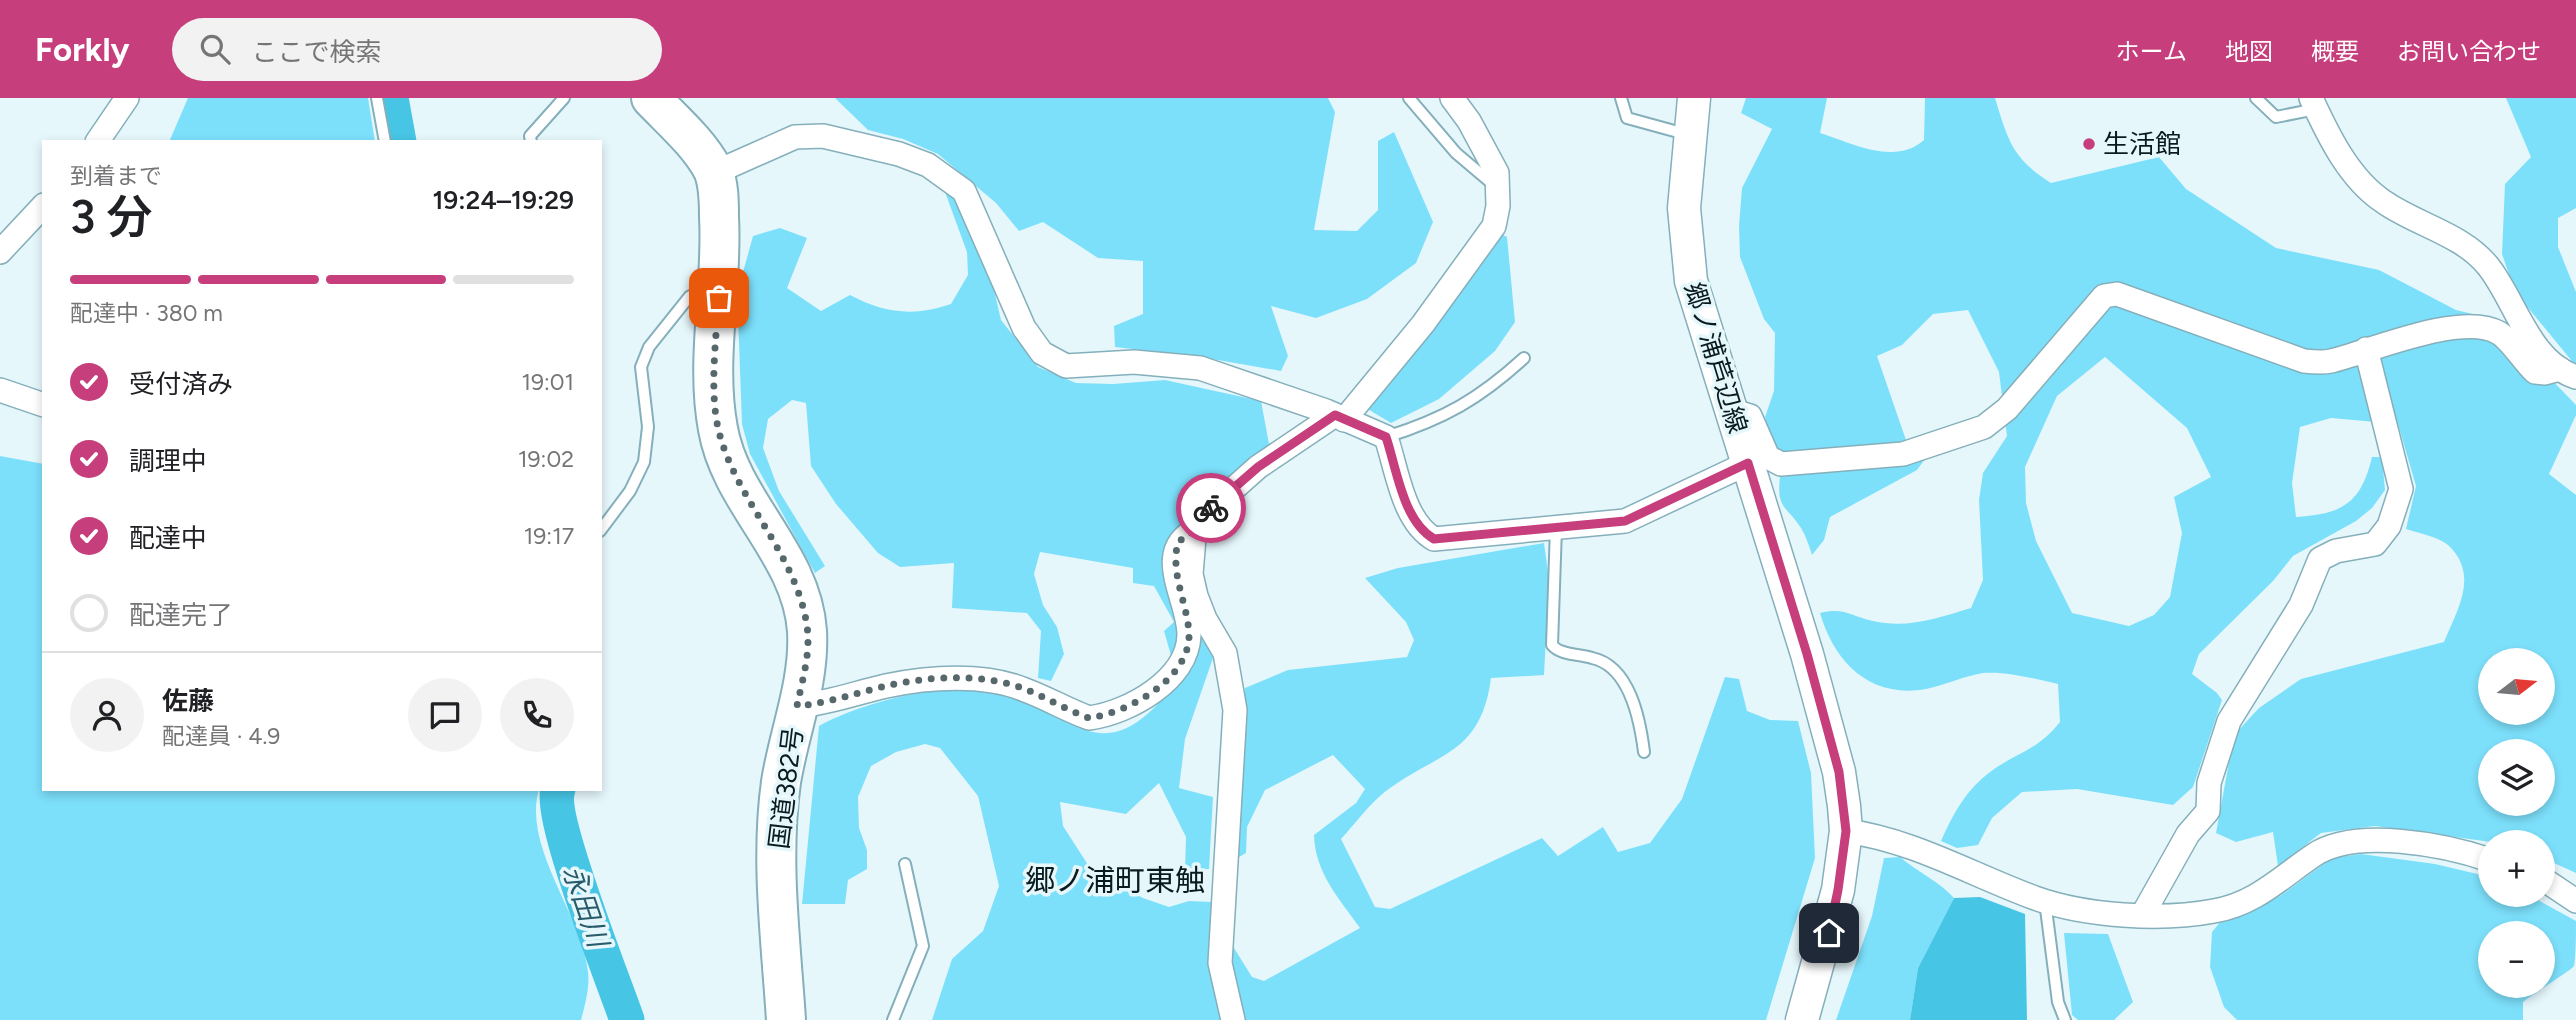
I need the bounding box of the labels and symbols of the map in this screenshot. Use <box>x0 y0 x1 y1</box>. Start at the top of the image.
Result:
place label: 生活館 <box>2103 128 2181 160</box>
marker: 生活館 <box>2081 136 2097 152</box>
pin <box>689 268 749 328</box>
street label: 郷ノ浦芦辺線 <box>1678 279 1754 437</box>
courier <box>1176 473 1246 543</box>
north arrow <box>2478 648 2555 724</box>
street label: 国道382号 <box>763 725 809 851</box>
water label: 永田川 <box>556 861 617 954</box>
district label: 郷ノ浦町東触 <box>1025 862 1205 899</box>
pin <box>1799 903 1859 963</box>

